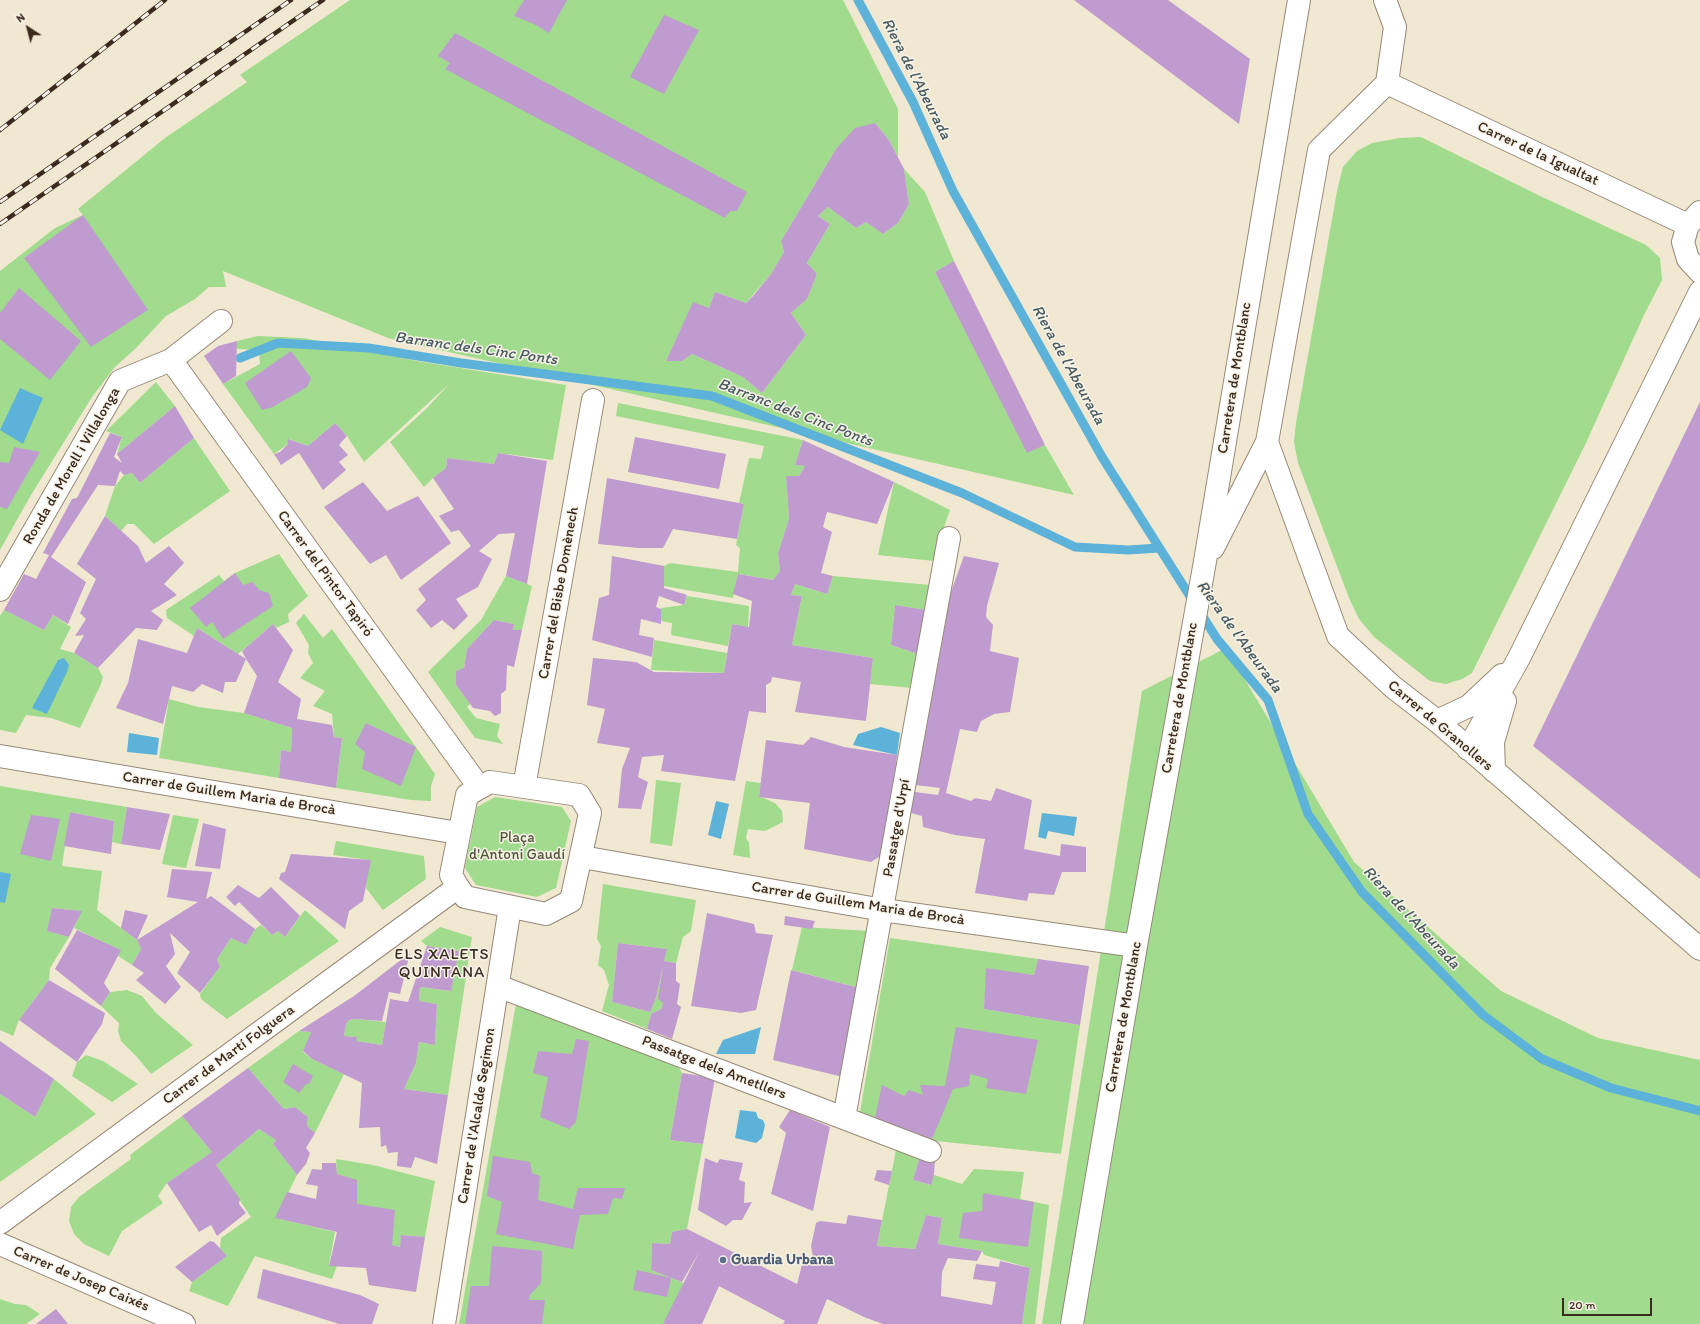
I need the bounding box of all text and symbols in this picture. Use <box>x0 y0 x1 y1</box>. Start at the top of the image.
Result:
north arrow <box>8 8 48 48</box>
text: N <box>14 10 27 25</box>
water label: Riera de l'Abeurada <box>877 15 955 143</box>
street label: Carrer de la Igualtat <box>1474 118 1602 190</box>
street label: Carretera de Montblanc <box>1214 301 1256 455</box>
water label: Riera de l'Abeurada <box>1027 302 1109 428</box>
water label: Barranc dels Cinc Ponts <box>393 328 559 370</box>
water label: Barranc dels Cinc Ponts <box>715 375 875 451</box>
street label: Ronda de Morell i Villalonga <box>20 384 124 548</box>
street label: Carrer del Bisbe Domènech <box>535 505 583 681</box>
street label: Carrer del Pintor Tapiró <box>273 507 377 641</box>
water label: Riera de l'Abeurada <box>1192 577 1286 697</box>
street label: Carretera de Montblanc <box>1158 621 1202 775</box>
street label: Carrer de Granollers <box>1384 677 1496 775</box>
street label: Carrer de Guillem Maria de Brocà <box>121 768 337 820</box>
street label: Passatge d'Urpí <box>880 778 914 878</box>
park label: Plaça d'Antoni Gaudí <box>469 829 565 864</box>
water label: Riera de l'Abeurada <box>1358 862 1464 974</box>
street label: Carrer de Guillem Maria de Brocà <box>750 878 966 930</box>
street label: Carretera de Montblanc <box>1102 940 1146 1094</box>
district label: ELS XALETS QUINTANA <box>395 945 489 983</box>
street label: Carrer de Martí Folguera <box>160 1001 298 1109</box>
street label: Carrer de l'Alcalde Segimon <box>454 1027 500 1205</box>
street label: Passatge dels Ametllers <box>639 1032 789 1104</box>
street label: Carrer de Josep Caixés <box>10 1242 152 1316</box>
place label: Guardia Urbana <box>731 1251 833 1269</box>
marker: Guardia Urbana <box>718 1255 728 1265</box>
scale bar <box>1564 1290 1654 1316</box>
text: 20 m <box>1569 1298 1596 1312</box>

